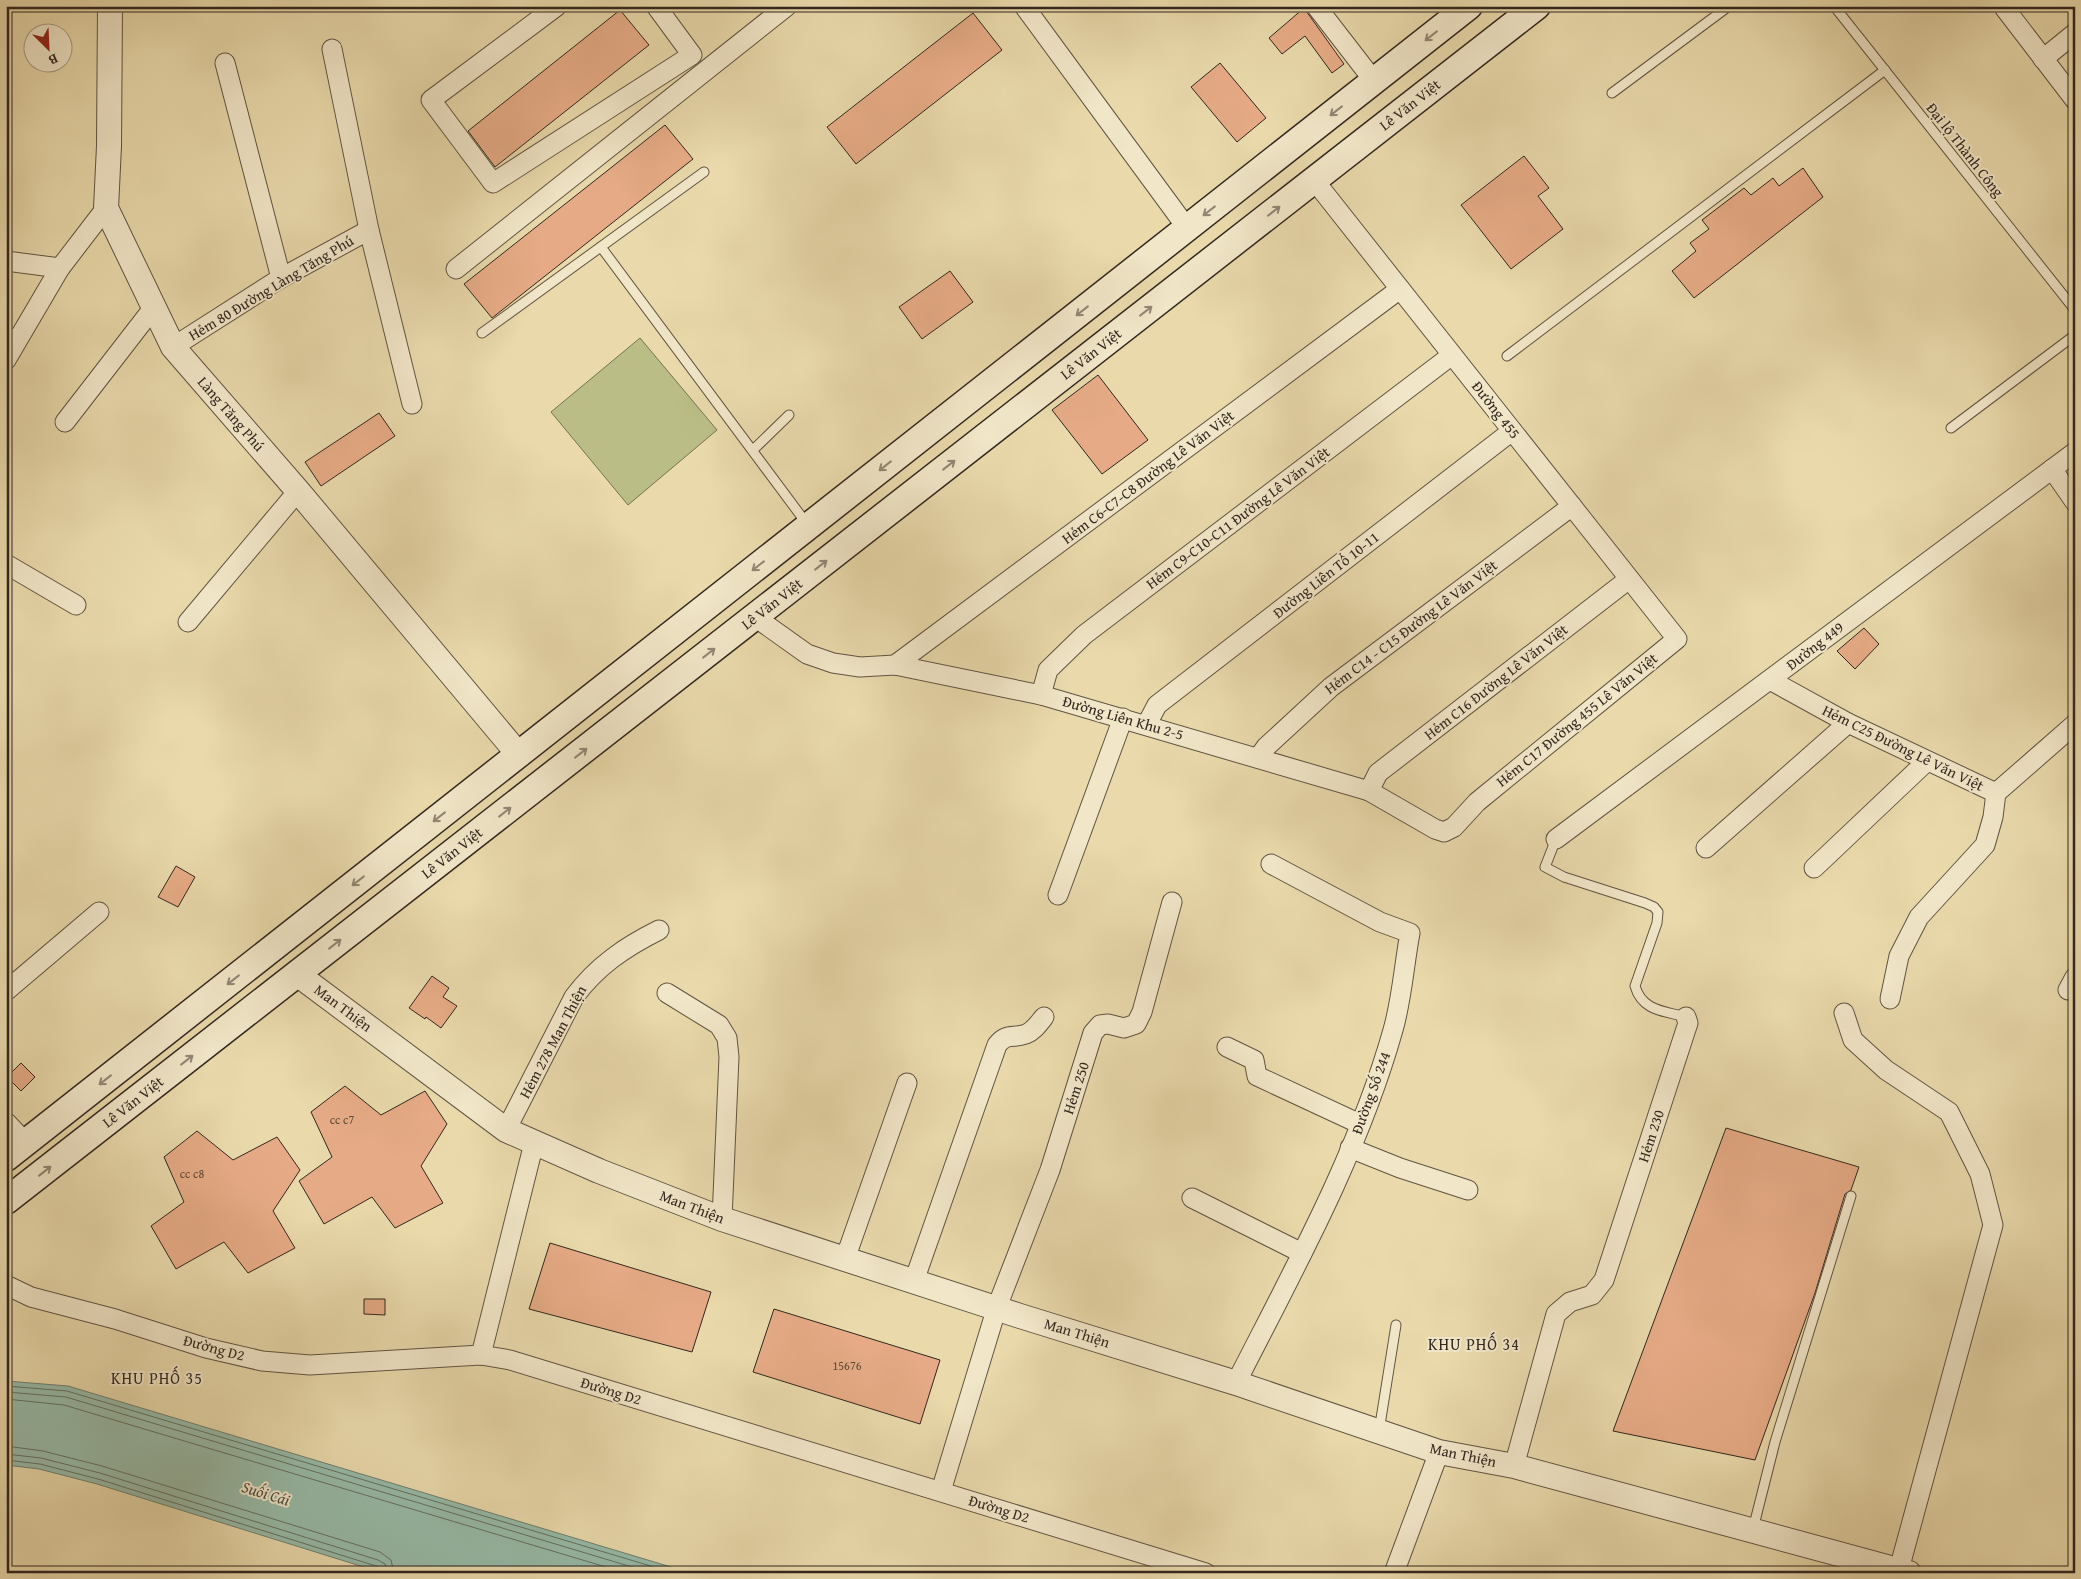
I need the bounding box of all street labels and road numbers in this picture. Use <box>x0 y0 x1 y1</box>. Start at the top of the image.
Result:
street label: Lê Văn Việt <box>1375 74 1445 135</box>
street label: Đại lộ Thành Công <box>1922 98 2009 202</box>
street label: Hẻm 80 Đường Làng Tăng Phú <box>184 229 358 345</box>
street label: Lê Văn Việt <box>1056 323 1126 384</box>
street label: Làng Tăng Phú <box>193 372 270 456</box>
street label: Đường 455 <box>1467 377 1526 443</box>
street label: Hẻm C6-C7-C8 Đường Lê Văn Việt <box>1057 404 1239 548</box>
street label: Hẻm C9-C10-C11 Đường Lê Văn Việt <box>1141 441 1335 594</box>
street label: Đường Liên Tổ 10-11 <box>1268 526 1383 623</box>
street label: Hẻm C14 - C15 Đường Lê Văn Việt <box>1320 554 1502 699</box>
street label: Lê Văn Việt <box>737 573 807 634</box>
street label: Đường 449 <box>1782 616 1848 675</box>
street label: Hẻm C16 Đường Lê Văn Việt <box>1419 618 1573 744</box>
street label: Hẻm C17 Đường 455 Lê Văn Việt <box>1492 647 1662 791</box>
street label: Đường Liên Khu 2-5 <box>1060 690 1186 745</box>
street label: Hẻm C25 Đường Lê Văn Việt <box>1819 699 1988 796</box>
street label: Lê Văn Việt <box>417 822 487 883</box>
street label: Man Thiện <box>310 979 377 1037</box>
street label: Hẻm 278 Man Thiện <box>514 981 591 1102</box>
street label: Đường Số 244 <box>1346 1049 1395 1137</box>
street label: Hẻm 250 <box>1057 1059 1094 1117</box>
street label: Lê Văn Việt <box>98 1071 168 1132</box>
street label: Hẻm 230 <box>1632 1107 1669 1165</box>
street label: Man Thiện <box>657 1185 728 1229</box>
street label: Man Thiện <box>1042 1313 1113 1353</box>
street label: Đường D2 <box>181 1329 247 1366</box>
street label: Đường D2 <box>578 1371 644 1410</box>
street label: Man Thiện <box>1428 1437 1499 1472</box>
street label: Đường D2 <box>966 1489 1032 1528</box>

